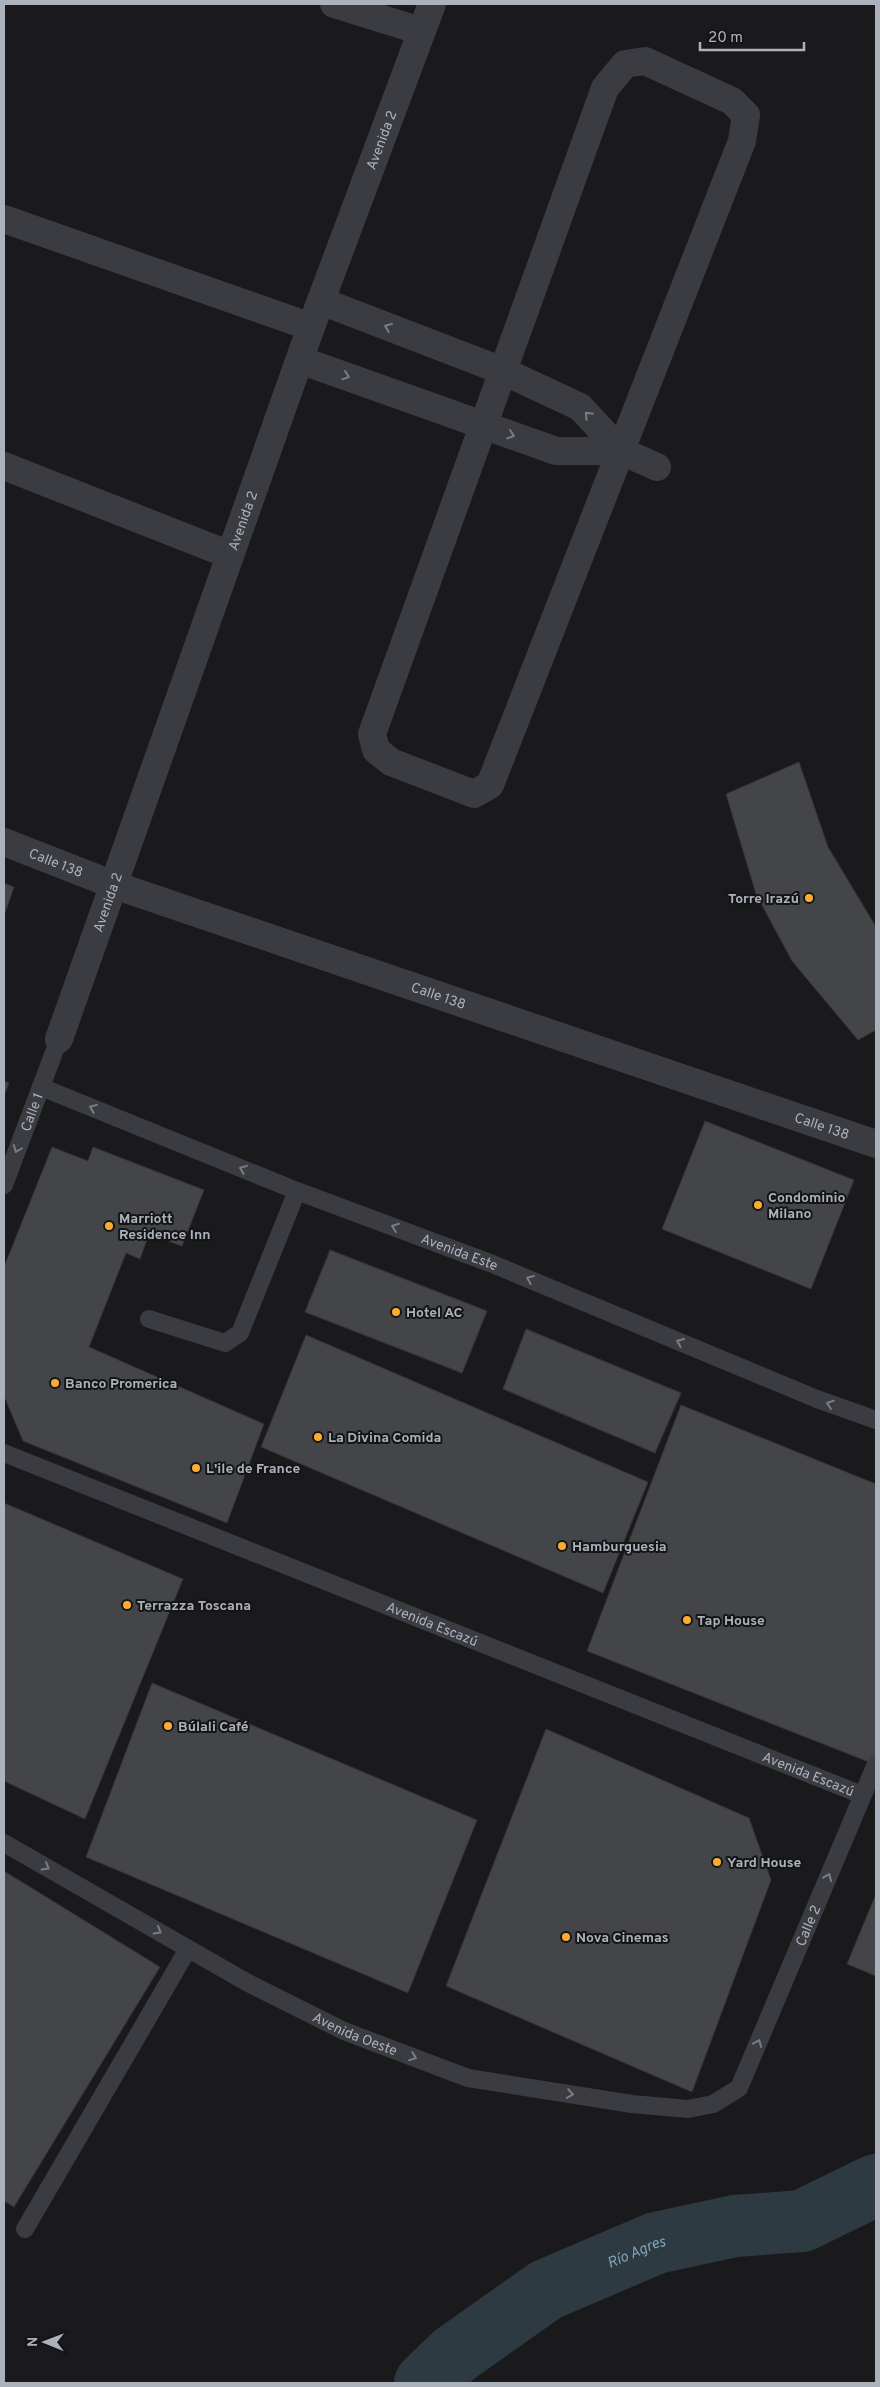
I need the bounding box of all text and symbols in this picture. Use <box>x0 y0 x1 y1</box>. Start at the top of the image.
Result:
scale bar <box>700 20 804 52</box>
text: 20 m <box>708 29 743 48</box>
street label: Avenida 2 <box>364 108 401 173</box>
one-way arrow <box>385 323 393 333</box>
one-way arrow <box>341 370 350 380</box>
one-way arrow <box>585 412 594 421</box>
one-way arrow <box>506 429 515 439</box>
street label: Avenida 2 <box>226 489 262 553</box>
street label: Calle 138 <box>26 846 85 882</box>
street label: Avenida 2 <box>90 871 127 935</box>
place label: Torre Irazú <box>728 891 799 908</box>
marker: Torre Irazú <box>803 892 815 904</box>
street label: Calle 138 <box>409 980 468 1014</box>
street label: Calle 1 <box>18 1091 48 1134</box>
one-way arrow <box>89 1104 98 1115</box>
street label: Calle 138 <box>792 1110 851 1144</box>
one-way arrow <box>13 1144 23 1153</box>
one-way arrow <box>240 1165 248 1175</box>
place label: Condominio Milano <box>768 1190 845 1223</box>
marker: Condominio Milano <box>752 1199 764 1211</box>
place label: Marriott Residence Inn <box>119 1211 211 1244</box>
marker: Marriott Residence Inn <box>103 1220 115 1232</box>
one-way arrow <box>391 1223 400 1233</box>
street label: Avenida Este <box>418 1231 500 1275</box>
one-way arrow <box>526 1275 535 1286</box>
place label: Hotel AC <box>406 1305 463 1322</box>
marker: Hotel AC <box>390 1306 402 1318</box>
one-way arrow <box>676 1337 685 1348</box>
place label: Banco Promerica <box>65 1376 177 1393</box>
marker: Banco Promerica <box>49 1377 61 1389</box>
one-way arrow <box>826 1400 835 1410</box>
place label: La Divina Comida <box>328 1430 441 1447</box>
marker: La Divina Comida <box>312 1431 324 1443</box>
place label: L'ile de France <box>206 1461 300 1478</box>
marker: L'ile de France <box>190 1462 202 1474</box>
place label: Hamburguesia <box>572 1539 667 1556</box>
marker: Hamburguesia <box>556 1540 568 1552</box>
place label: Terrazza Toscana <box>137 1598 251 1615</box>
marker: Terrazza Toscana <box>121 1599 133 1611</box>
street label: Avenida Escazú <box>383 1599 480 1651</box>
place label: Tap House <box>697 1613 765 1630</box>
marker: Tap House <box>681 1614 693 1626</box>
place label: Búlali Café <box>178 1719 249 1736</box>
marker: Búlali Café <box>162 1720 174 1732</box>
street label: Avenida Escazú <box>760 1749 856 1801</box>
place label: Yard House <box>727 1855 802 1872</box>
marker: Yard House <box>711 1856 723 1868</box>
one-way arrow <box>41 1861 50 1871</box>
one-way arrow <box>822 1873 833 1882</box>
street label: Calle 2 <box>793 1903 825 1949</box>
one-way arrow <box>152 1925 161 1935</box>
place label: Nova Cinemas <box>576 1930 669 1947</box>
marker: Nova Cinemas <box>560 1931 572 1943</box>
street label: Avenida Oeste <box>309 2010 399 2060</box>
one-way arrow <box>752 2039 763 2048</box>
one-way arrow <box>408 2051 417 2061</box>
one-way arrow <box>567 2088 575 2099</box>
water label: Río Agres <box>605 2233 668 2274</box>
north arrow <box>20 2317 70 2367</box>
text: N <box>25 2337 42 2347</box>

